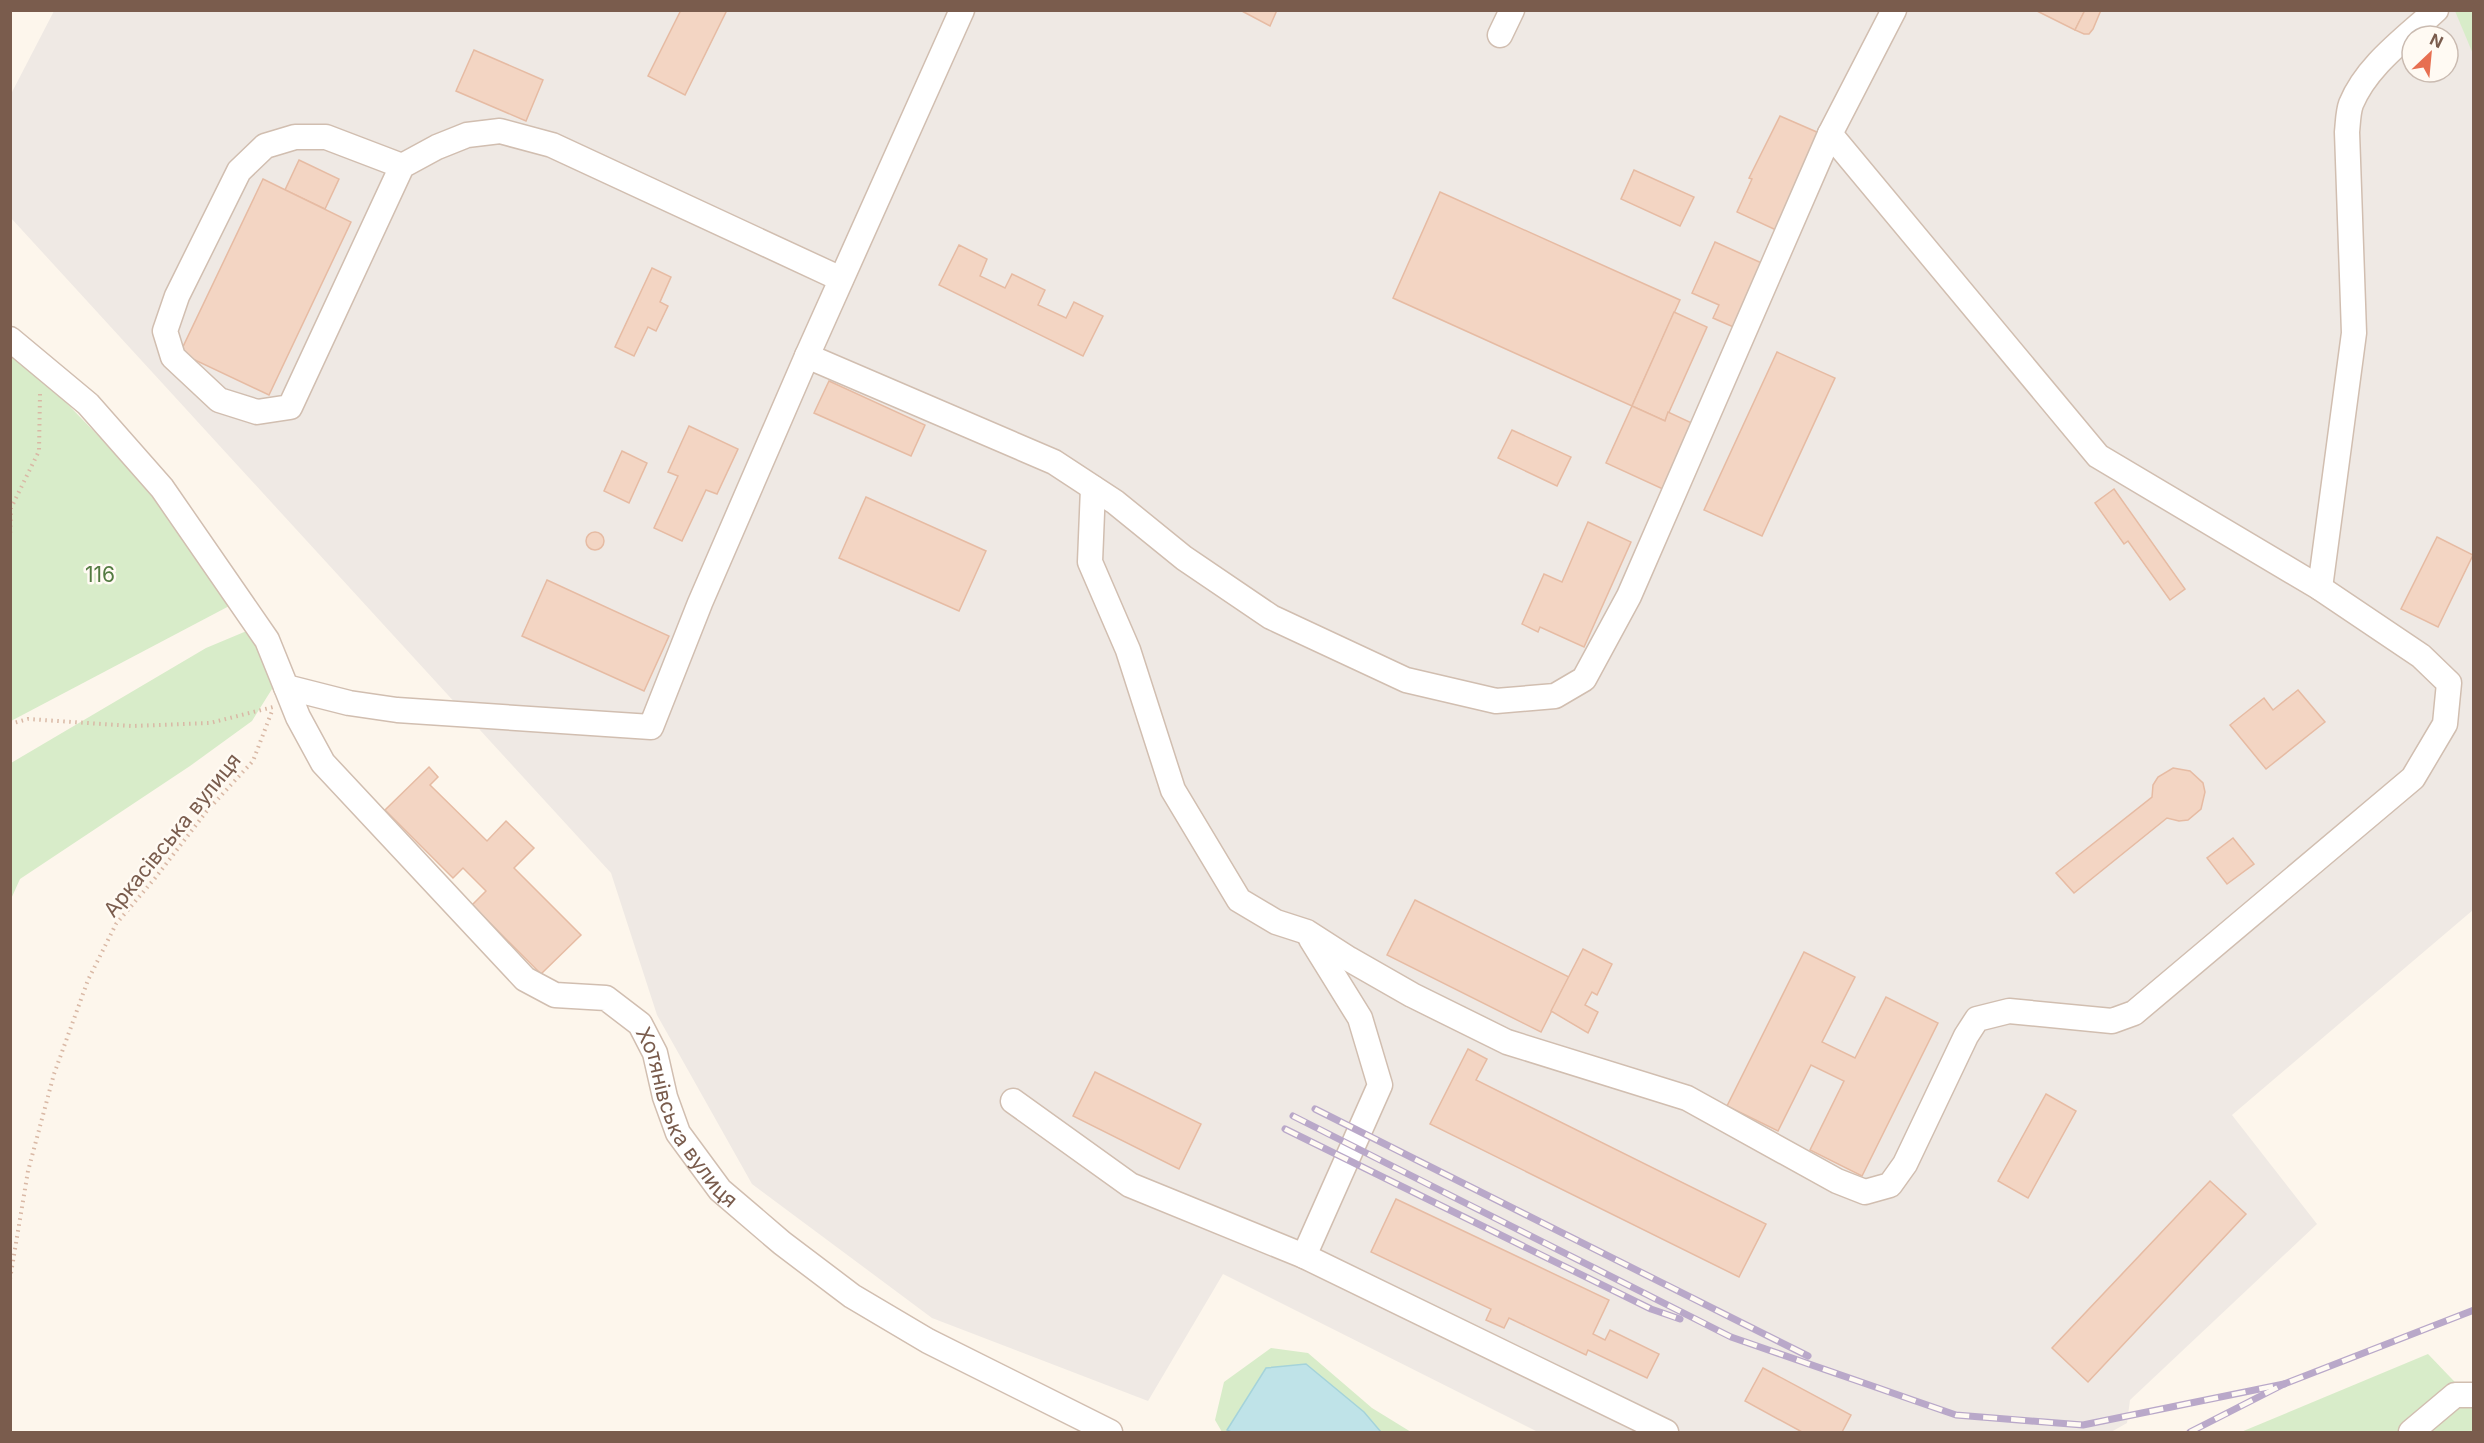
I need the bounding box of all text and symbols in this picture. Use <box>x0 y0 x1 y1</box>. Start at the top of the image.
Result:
north arrow <box>2400 24 2460 84</box>
text: N <box>2427 29 2446 52</box>
park label: 116 <box>85 562 115 587</box>
street label: Аркасівська вулиця <box>98 748 246 922</box>
street label: Хотянівська вулиця <box>631 1023 743 1212</box>

